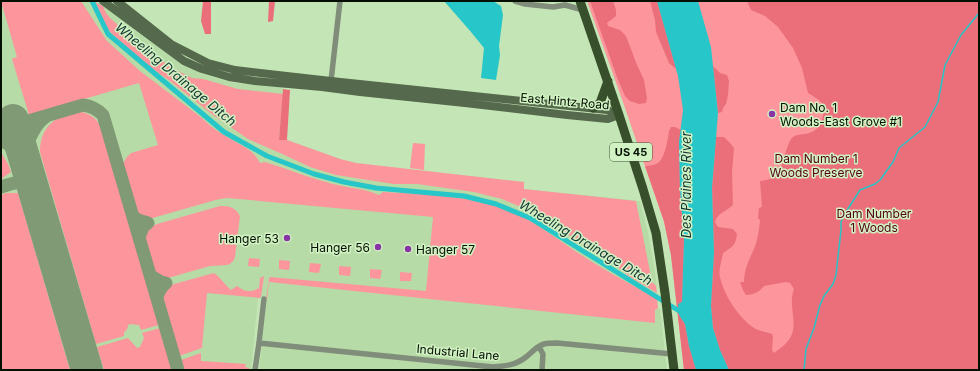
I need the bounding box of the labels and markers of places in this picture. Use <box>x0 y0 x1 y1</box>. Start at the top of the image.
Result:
place label: Dam No. 1 Woods-East Grove #1 <box>780 100 902 129</box>
marker: Dam No. 1 Woods-East Grove #1 <box>767 109 777 119</box>
place label: Hanger 53 <box>219 231 279 246</box>
marker: Hanger 53 <box>282 233 292 243</box>
place label: Hanger 56 <box>310 240 370 255</box>
marker: Hanger 56 <box>373 242 383 252</box>
place label: Hanger 57 <box>416 242 475 257</box>
marker: Hanger 57 <box>403 244 413 254</box>

